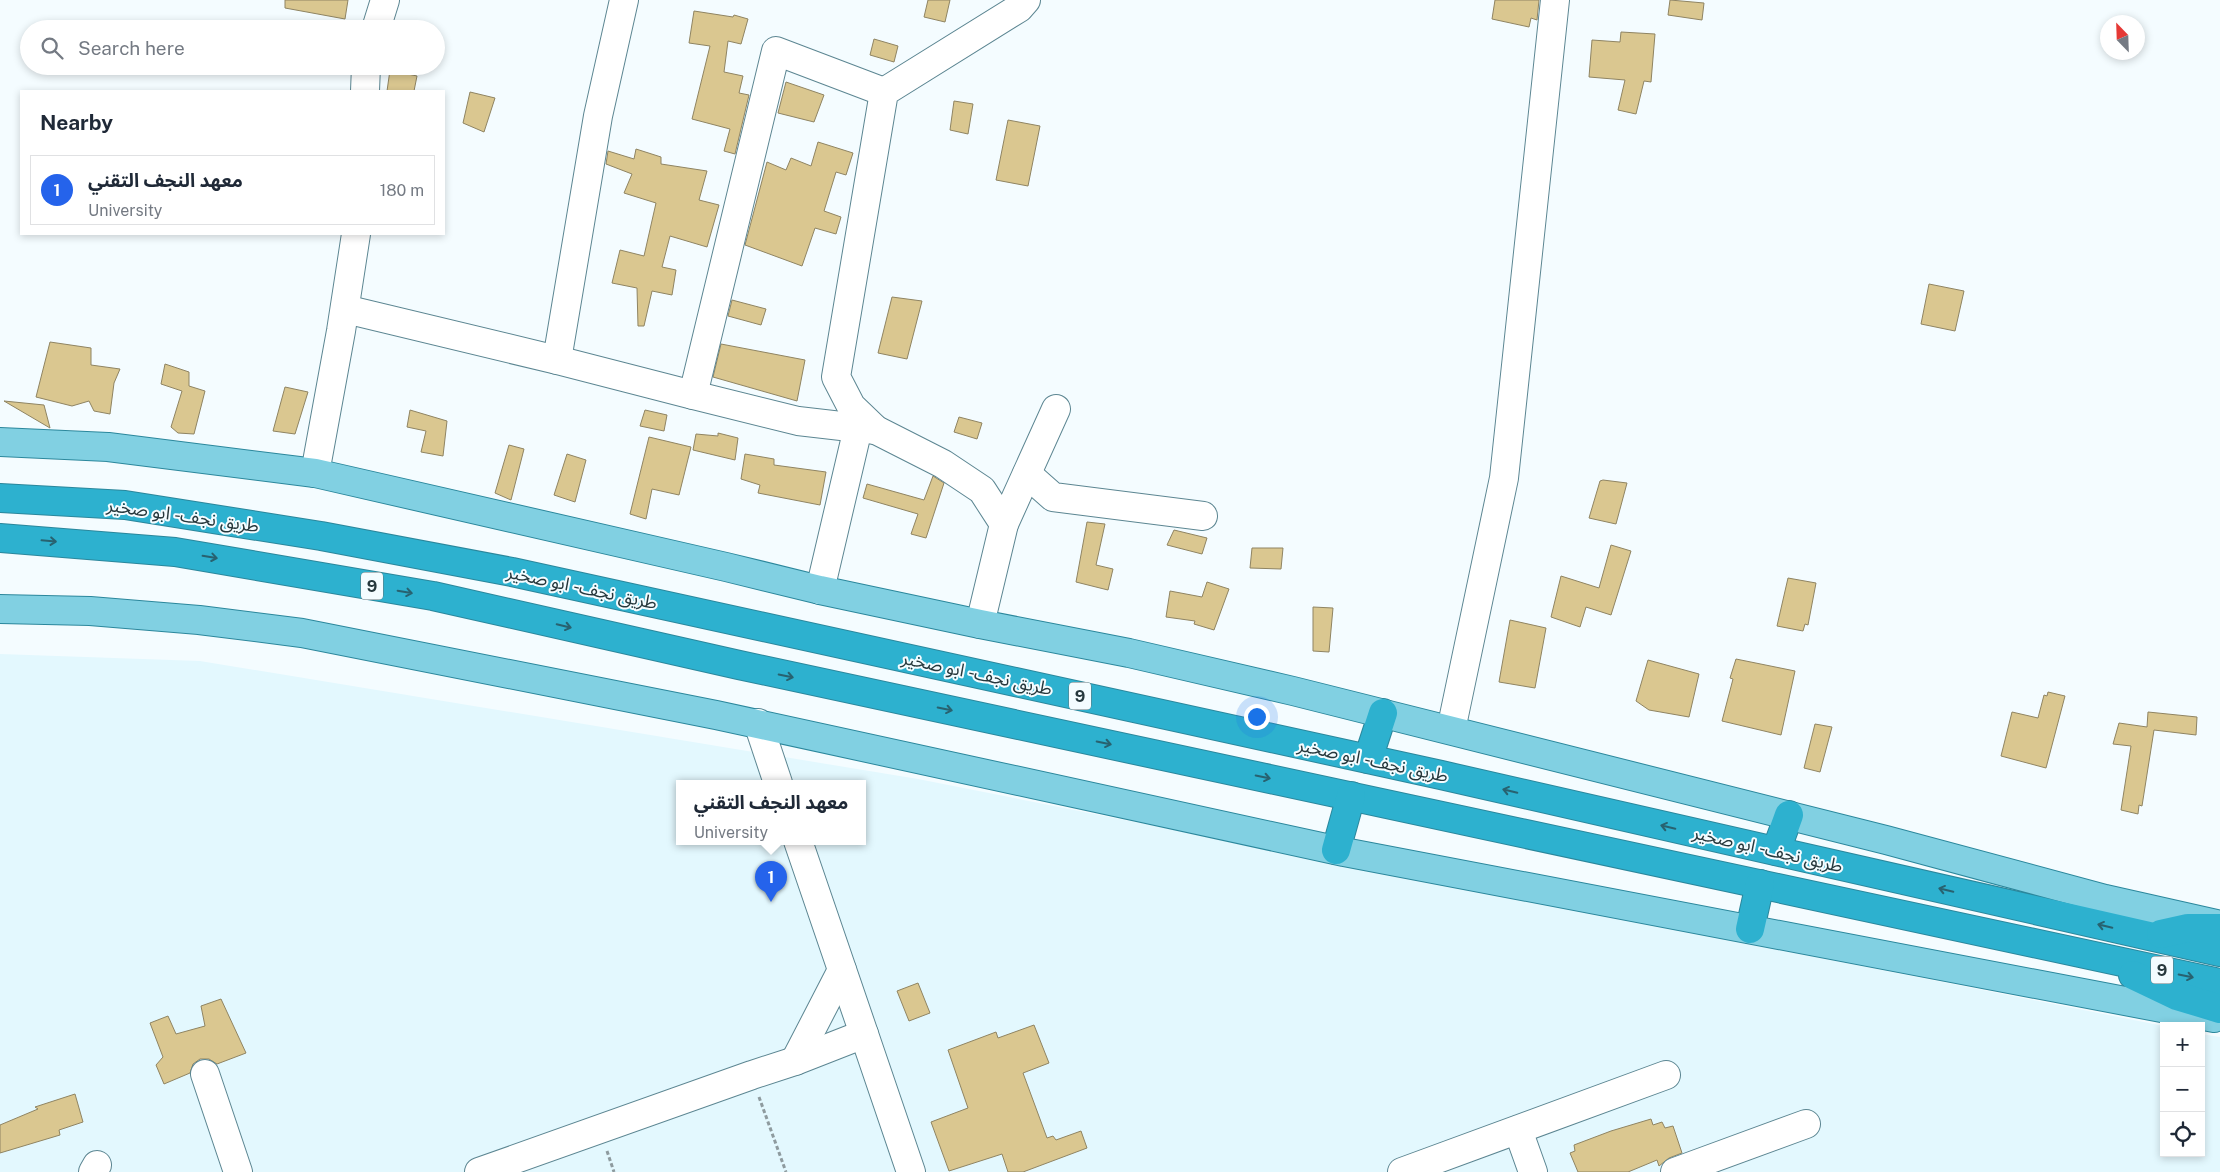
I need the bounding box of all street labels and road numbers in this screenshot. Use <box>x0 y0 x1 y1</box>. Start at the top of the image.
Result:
street label: طريق نجف - ابو صخير <box>105 494 260 537</box>
street label: طريق نجف - ابو صخير <box>504 561 659 614</box>
road number: 9 <box>361 572 383 600</box>
street label: طريق نجف - ابو صخير <box>899 647 1054 700</box>
road number: 9 <box>1069 682 1091 709</box>
street label: طريق نجف - ابو صخير <box>1295 734 1450 787</box>
street label: طريق نجف - ابو صخير <box>1690 821 1845 877</box>
road number: 9 <box>2151 956 2173 984</box>

